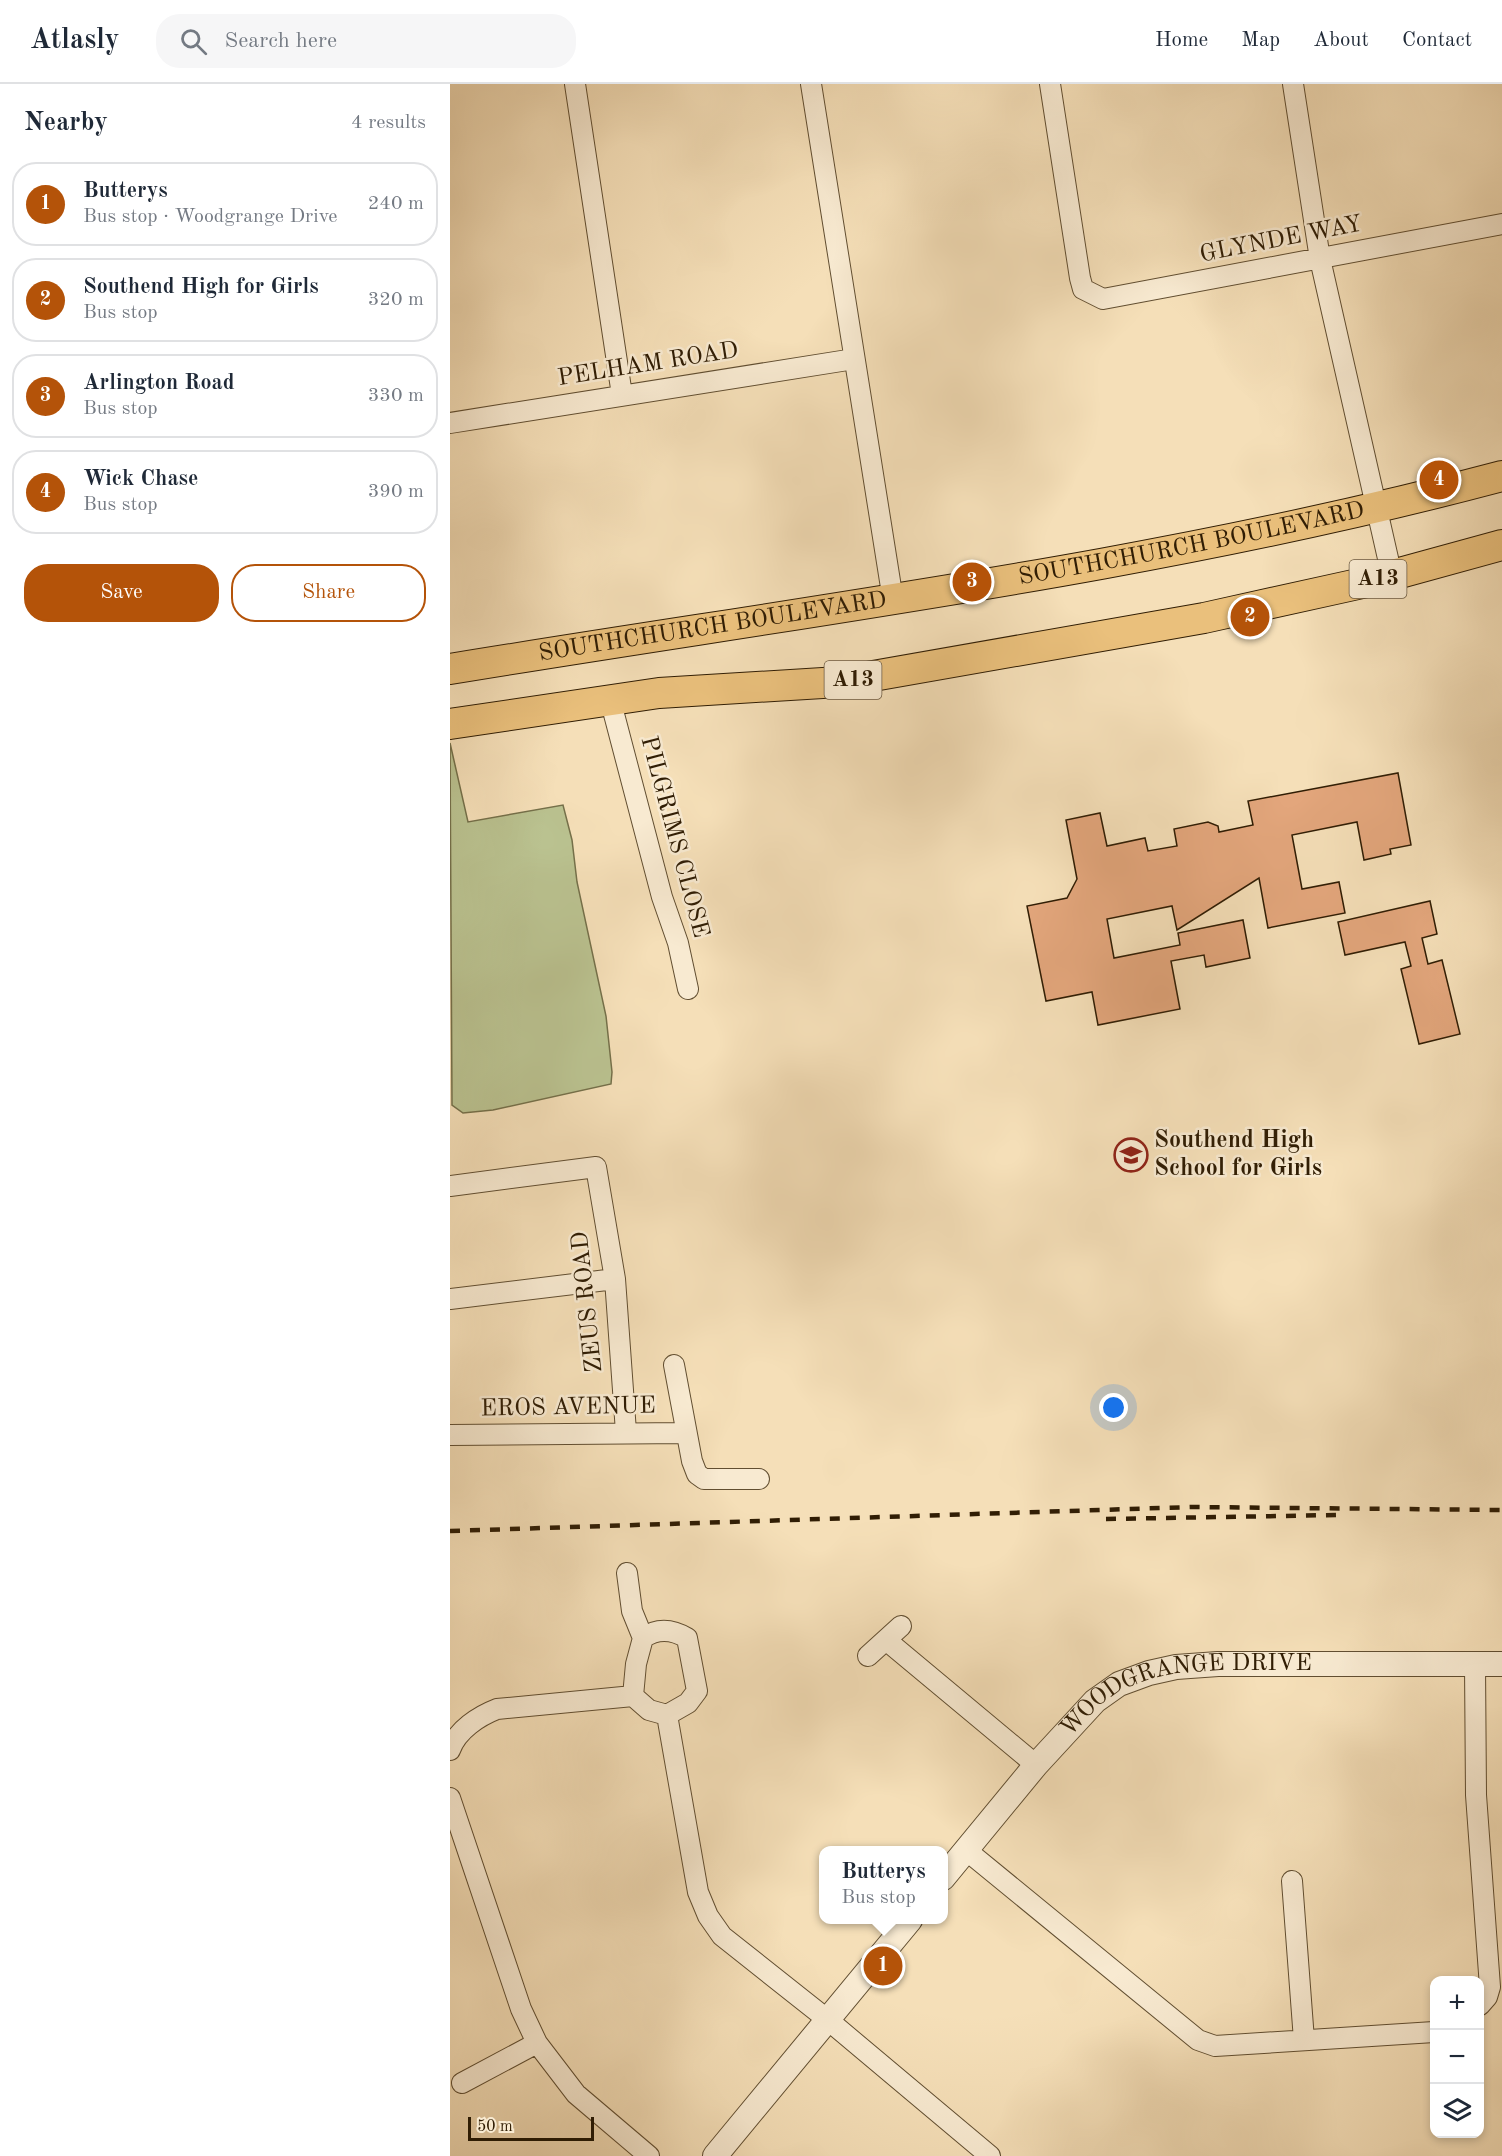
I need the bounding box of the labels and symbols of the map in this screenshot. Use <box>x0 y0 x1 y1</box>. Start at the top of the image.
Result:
street label: GLYNDE WAY <box>1198 212 1364 268</box>
street label: PELHAM ROAD <box>556 339 740 391</box>
pin: 4 <box>1420 458 1458 502</box>
street label: SOUTHCHURCH BOULEVARD <box>1017 499 1367 590</box>
pin: 3 <box>952 560 992 604</box>
road number: A13 <box>1350 560 1406 598</box>
street label: SOUTHCHURCH BOULEVARD <box>537 588 889 666</box>
pin: 2 <box>1230 594 1270 640</box>
road number: A13 <box>824 661 882 699</box>
street label: PILGRIMS CLOSE <box>636 733 712 941</box>
place label: Southend High School for Girls <box>1154 1129 1322 1181</box>
school or university icon: Southend High School for Girls <box>1113 1137 1149 1173</box>
street label: ZEUS ROAD <box>569 1230 607 1374</box>
your location <box>1099 1393 1128 1422</box>
street label: EROS AVENUE <box>480 1394 656 1422</box>
street label: WOODGRANGE DRIVE <box>1056 1652 1312 1741</box>
pin: 1 <box>864 1944 902 1988</box>
scale bar <box>468 2114 594 2142</box>

